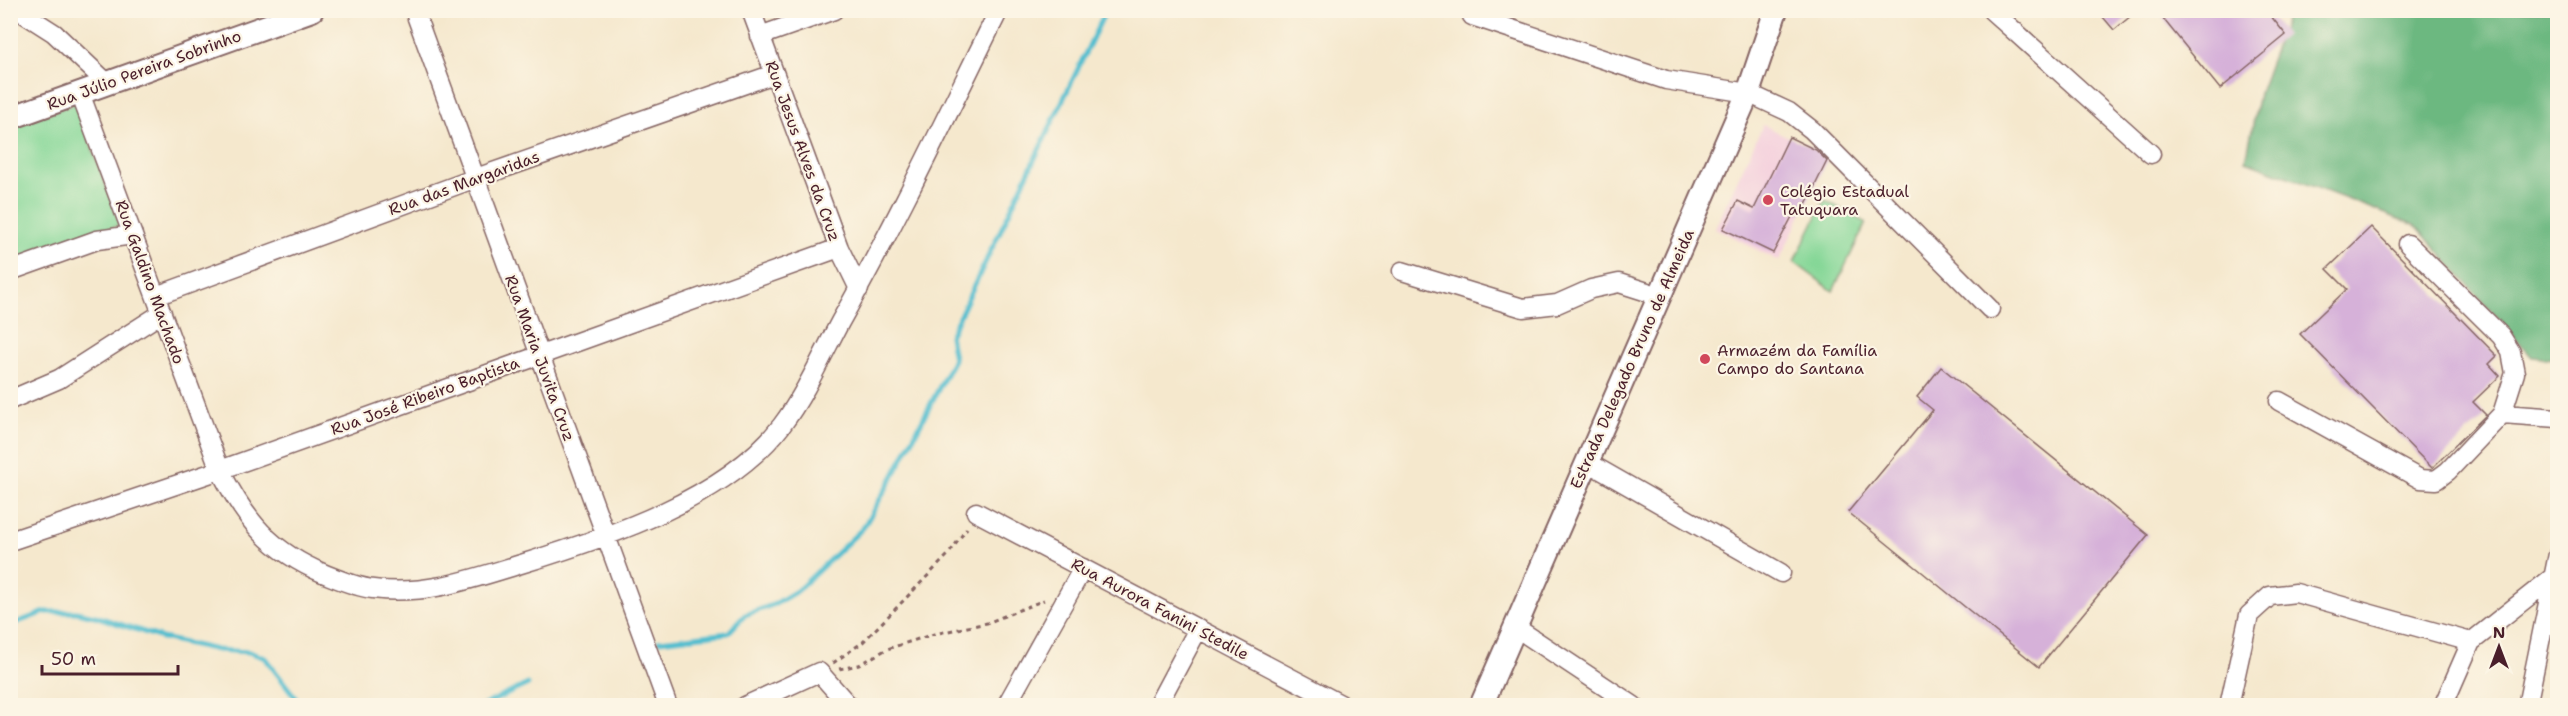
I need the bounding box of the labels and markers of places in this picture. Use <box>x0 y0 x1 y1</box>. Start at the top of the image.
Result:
place label: Colégio Estadual Tatuquara <box>1780 181 1909 220</box>
marker: Colégio Estadual Tatuquara <box>1761 193 1775 207</box>
place label: Armazém da Família Campo do Santana <box>1717 340 1877 379</box>
marker: Armazém da Família Campo do Santana <box>1698 352 1712 366</box>

